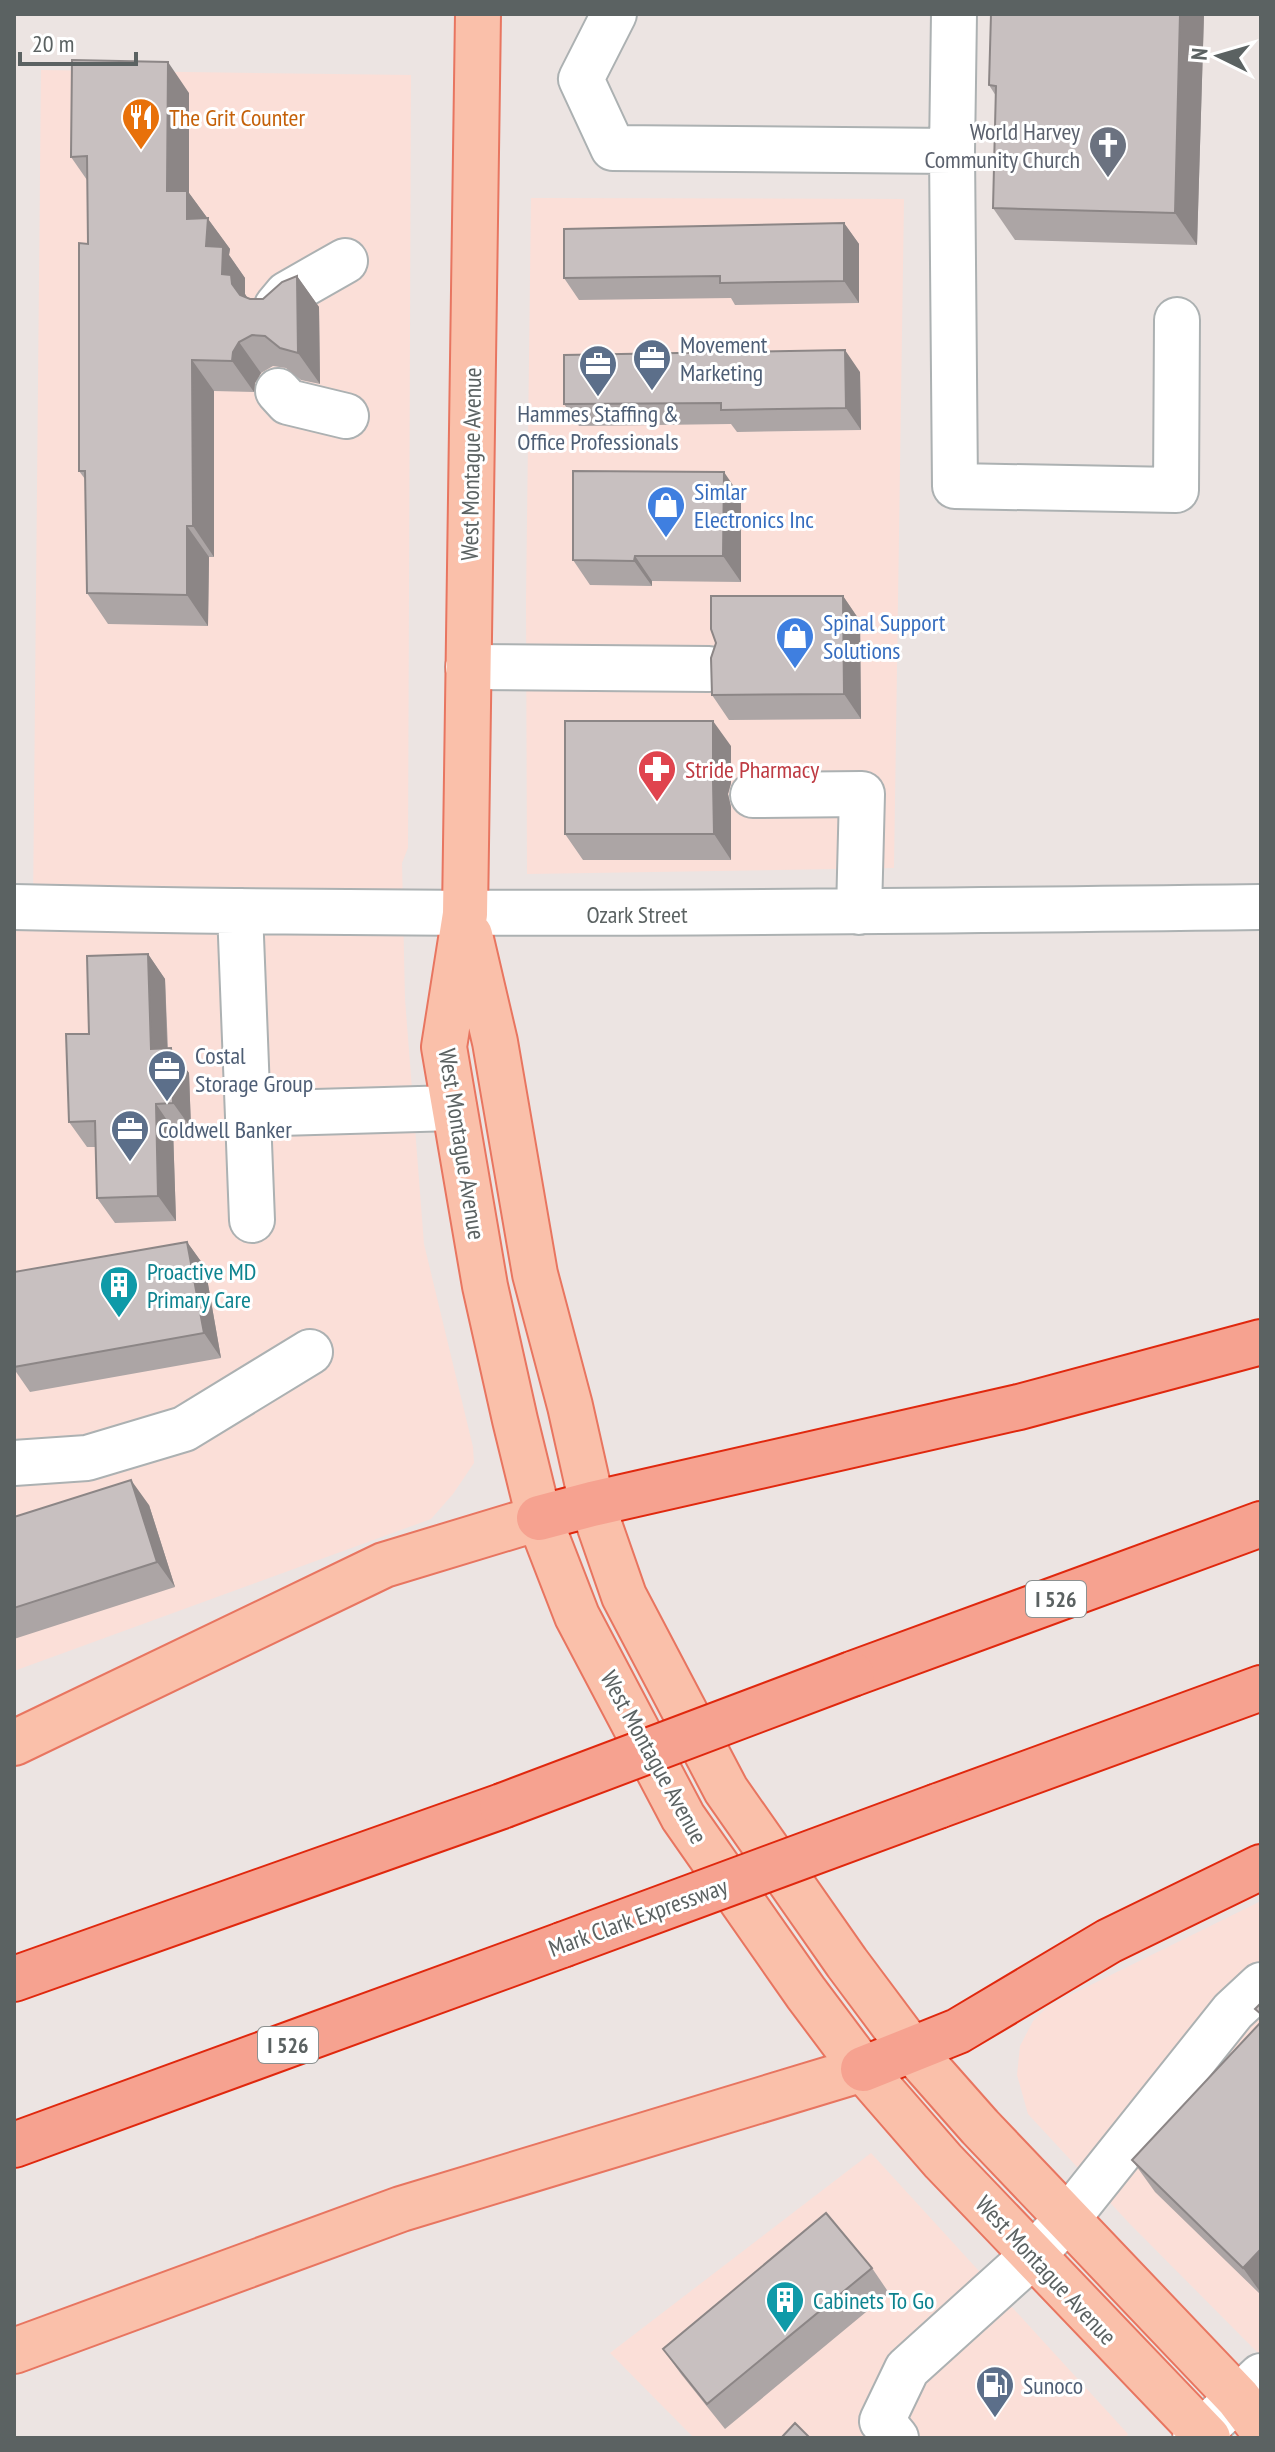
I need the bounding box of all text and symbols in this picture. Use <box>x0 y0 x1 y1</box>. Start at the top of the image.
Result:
scale bar <box>20 16 136 66</box>
north arrow <box>1179 16 1259 96</box>
text: 20 m <box>32 28 74 59</box>
text: N <box>1185 47 1214 61</box>
restaurant icon: The Grit Counter <box>120 96 162 151</box>
place label: The Grit Counter <box>169 102 306 133</box>
place label: World Harvey Community Church <box>924 116 1080 175</box>
church icon: World Harvey Community Church <box>1087 124 1129 179</box>
place label: Movement Marketing <box>680 329 768 388</box>
office icon: Movement Marketing <box>631 337 673 392</box>
office icon: Hammes Staffing & Office Professionals <box>577 343 619 398</box>
street label: West Montague Avenue <box>454 367 488 561</box>
place label: Hammes Staffing & Office Professionals <box>517 398 679 457</box>
place label: Simlar Electronics Inc <box>694 476 814 535</box>
shop icon: Simlar Electronics Inc <box>645 484 687 539</box>
place label: Spinal Support Solutions <box>823 607 946 666</box>
shop icon: Spinal Support Solutions <box>774 615 816 670</box>
pharmacy icon: Stride Pharmacy <box>636 748 678 803</box>
place label: Stride Pharmacy <box>685 754 819 785</box>
street label: Ozark Street <box>586 899 688 930</box>
place label: Costal Storage Group <box>195 1040 313 1099</box>
street label: West Montague Avenue <box>432 1046 492 1242</box>
office icon: Costal Storage Group <box>146 1048 188 1103</box>
office icon: Coldwell Banker <box>109 1108 151 1163</box>
place label: Coldwell Banker <box>158 1114 292 1145</box>
place label: Proactive MD Primary Care <box>147 1256 256 1315</box>
building icon: Proactive MD Primary Care <box>98 1264 140 1319</box>
road number: I 526 <box>1026 1581 1086 1617</box>
street label: West Montague Avenue <box>594 1665 714 1849</box>
street label: Mark Clark Expressway <box>544 1870 732 1964</box>
road number: I 526 <box>258 2027 318 2063</box>
street label: West Montague Avenue <box>969 2189 1123 2351</box>
building icon: Cabinets To Go <box>764 2279 806 2334</box>
place label: Cabinets To Go <box>813 2285 934 2316</box>
fuel station icon: Sunoco <box>974 2364 1016 2419</box>
place label: Sunoco <box>1023 2370 1083 2401</box>

